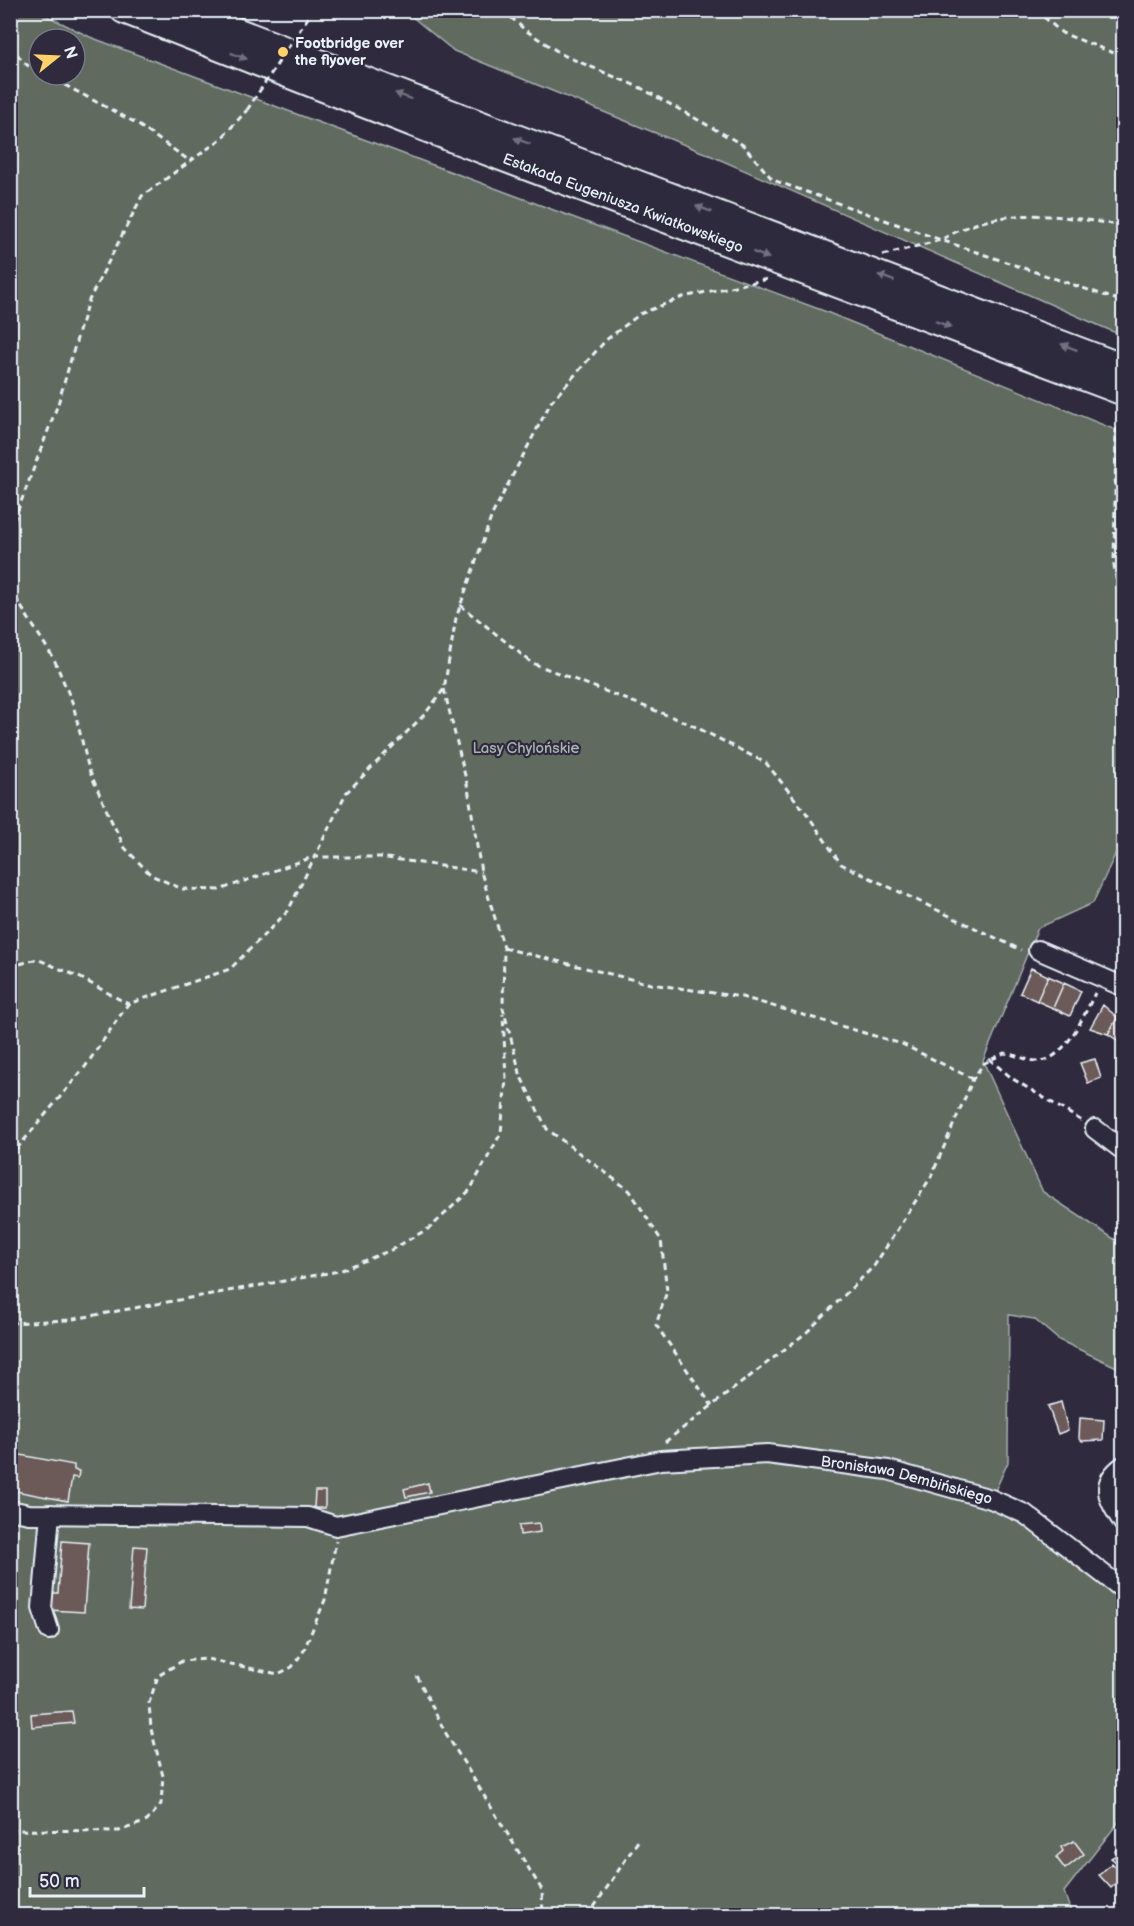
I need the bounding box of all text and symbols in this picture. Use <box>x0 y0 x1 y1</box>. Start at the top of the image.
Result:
north arrow <box>27 27 87 87</box>
place label: Footbridge over the flyover <box>294 34 405 70</box>
text: N <box>59 44 81 61</box>
marker: Footbridge over the flyover <box>276 45 290 59</box>
one-way arrow <box>230 52 248 62</box>
one-way arrow <box>394 90 412 100</box>
one-way arrow <box>512 135 530 145</box>
street label: Estakada Eugeniusza Kwiatkowskiego <box>500 149 746 257</box>
one-way arrow <box>695 204 713 214</box>
one-way arrow <box>752 251 770 261</box>
one-way arrow <box>877 273 895 283</box>
one-way arrow <box>935 320 953 330</box>
one-way arrow <box>1060 342 1078 352</box>
park label: Lasy Chylońskie <box>473 739 580 758</box>
street label: Bronisława Dembińskiego <box>820 1452 995 1509</box>
scale bar <box>30 1860 144 1898</box>
text: 50 m <box>39 1871 80 1892</box>

